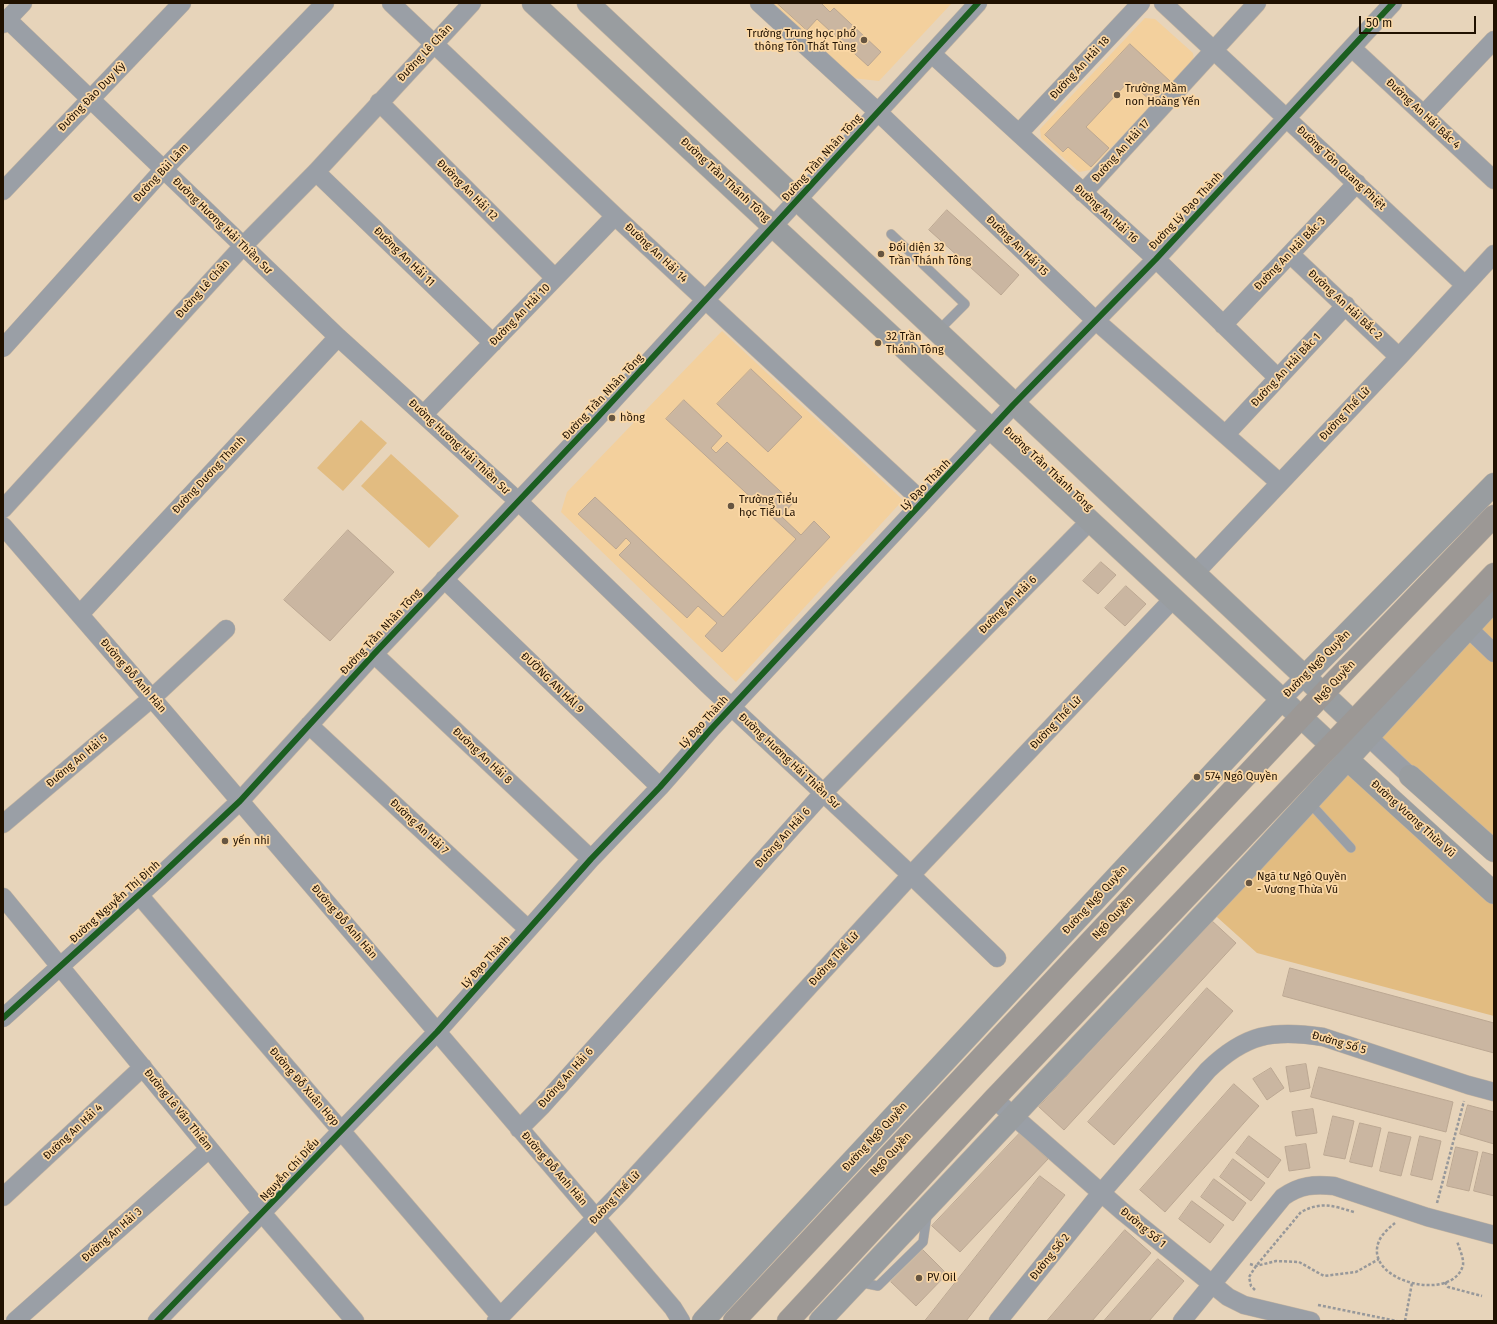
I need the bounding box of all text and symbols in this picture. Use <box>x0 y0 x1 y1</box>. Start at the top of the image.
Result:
scale bar <box>1361 8 1478 34</box>
text: 50 m <box>1366 16 1392 30</box>
street label: Đường Lê Chân <box>395 21 455 85</box>
place label: Trường Trung học phổ thông Tôn Thất Tùng <box>747 27 856 53</box>
street label: Đường An Hải 18 <box>1047 34 1113 102</box>
marker: Trường Trung học phổ thông Tôn Thất Tùng <box>859 35 869 45</box>
street label: Đường Đào Duy Kỳ <box>56 60 128 134</box>
street label: Đường An Hải Bắc 4 <box>1383 76 1463 152</box>
place label: Trường Mầm non Hoàng Yến <box>1125 82 1200 108</box>
marker: Trường Mầm non Hoàng Yến <box>1112 90 1122 100</box>
street label: Đường Trần Nhân Tông <box>779 112 865 204</box>
street label: Đường An Hải 17 <box>1089 117 1153 185</box>
street label: Đường Tôn Quang Phiệt <box>1294 123 1388 213</box>
street label: Đường Trần Thánh Tông <box>678 135 772 225</box>
street label: Đường Bùi Lâm <box>131 141 191 205</box>
street label: Đường An Hải 12 <box>434 157 500 223</box>
street label: Đường Lý Đạo Thành <box>1146 169 1226 253</box>
street label: Đường Hương Hải Thiền Sư <box>169 175 275 277</box>
street label: Đường An Hải 16 <box>1071 182 1141 246</box>
street label: Đường An Hải 15 <box>983 213 1051 279</box>
street label: Đường An Hải Bắc 3 <box>1252 215 1328 293</box>
street label: Đường An Hải 14 <box>622 221 690 285</box>
street label: Đường An Hải 11 <box>371 225 437 289</box>
place label: Đối diện 32 Trần Thánh Tông <box>889 241 971 267</box>
marker: Đối diện 32 Trần Thánh Tông <box>876 249 886 259</box>
street label: Đường Lê Chân <box>173 257 233 321</box>
street label: Đường An Hải Bắc 2 <box>1305 267 1385 343</box>
street label: Đường An Hải 10 <box>487 281 553 349</box>
place label: 32 Trần Thánh Tông <box>886 330 944 356</box>
street label: Đường An Hải Bắc 1 <box>1248 330 1324 410</box>
marker: 32 Trần Thánh Tông <box>873 338 883 348</box>
street label: Đường Trần Nhân Tông <box>560 351 646 443</box>
street label: Đường Thế Lữ <box>1317 385 1373 443</box>
street label: Đường Hương Hải Thiền Sư <box>406 397 512 497</box>
place label: hồng <box>620 411 645 425</box>
marker: hồng <box>607 413 617 423</box>
street label: Đường Trần Thánh Tông <box>1001 424 1095 514</box>
street label: Đường Dương Thanh <box>170 433 248 517</box>
street label: Lý Đạo Thành <box>898 457 954 513</box>
place label: Trường Tiểu học Tiểu La <box>739 493 798 519</box>
marker: Trường Tiểu học Tiểu La <box>726 501 736 511</box>
street label: Đường An Hải 6 <box>976 573 1040 637</box>
street label: Đường Trần Nhân Tông <box>338 586 424 678</box>
street label: Đường Ngô Quyền <box>1281 628 1353 700</box>
street label: Đường Đỗ Anh Hàn <box>97 636 169 716</box>
street label: ĐƯỜNG AN HẢl 9 <box>518 650 586 716</box>
street label: Ngô Quyền <box>1312 658 1358 706</box>
street label: Lý Đạo Thành <box>677 693 731 751</box>
street label: Đường Thế Lữ <box>1028 694 1084 752</box>
street label: Đường Hương Hải Thiền Sư <box>736 711 842 811</box>
street label: Đường An Hải 8 <box>450 725 514 787</box>
street label: Đường An Hải 5 <box>44 732 110 790</box>
place label: 574 Ngô Quyền <box>1205 770 1278 784</box>
marker: 574 Ngô Quyền <box>1192 772 1202 782</box>
street label: Đường Vương Thừa Vũ <box>1368 778 1458 860</box>
street label: Đường An Hải 7 <box>387 797 451 857</box>
street label: Đường An Hải 6 <box>753 805 813 871</box>
place label: yến nhi <box>233 834 270 848</box>
marker: yến nhi <box>220 836 230 846</box>
street label: Đường Nguyễn Thị Định <box>67 858 163 946</box>
street label: Đường Ngô Quyền <box>1060 863 1130 937</box>
place label: Ngã tư Ngô Quyền - Vương Thừa Vũ <box>1257 870 1347 896</box>
marker: Ngã tư Ngô Quyền - Vương Thừa Vũ <box>1244 878 1254 888</box>
street label: Đường Đỗ Anh Hàn <box>308 882 380 962</box>
street label: Ngô Quyền <box>1090 894 1136 942</box>
street label: Đường Thế Lữ <box>806 929 862 989</box>
street label: Lý Đạo Thành <box>459 933 513 991</box>
street label: Đường Số 5 <box>1310 1029 1368 1057</box>
street label: Đường Đỗ Xuân Hợp <box>266 1045 342 1129</box>
street label: Đường An Hải 6 <box>536 1045 596 1111</box>
street label: Đường Lê Văn Thiêm <box>141 1067 215 1153</box>
street label: Đường Ngô Quyền <box>840 1100 910 1174</box>
street label: Đường An Hải 4 <box>41 1101 105 1163</box>
street label: Đường Đỗ Anh Hàn <box>518 1129 590 1209</box>
street label: Ngô Quyền <box>868 1130 914 1178</box>
street label: Nguyễn Chí Diểu <box>257 1136 323 1204</box>
street label: Đường Thế Lữ <box>587 1169 643 1227</box>
street label: Đường An Hải 3 <box>79 1205 145 1265</box>
street label: Đường Số 1 <box>1118 1205 1168 1251</box>
street label: Đường Số 2 <box>1027 1231 1073 1283</box>
place label: PV Oil <box>927 1271 956 1285</box>
marker: PV Oil <box>914 1273 924 1283</box>

